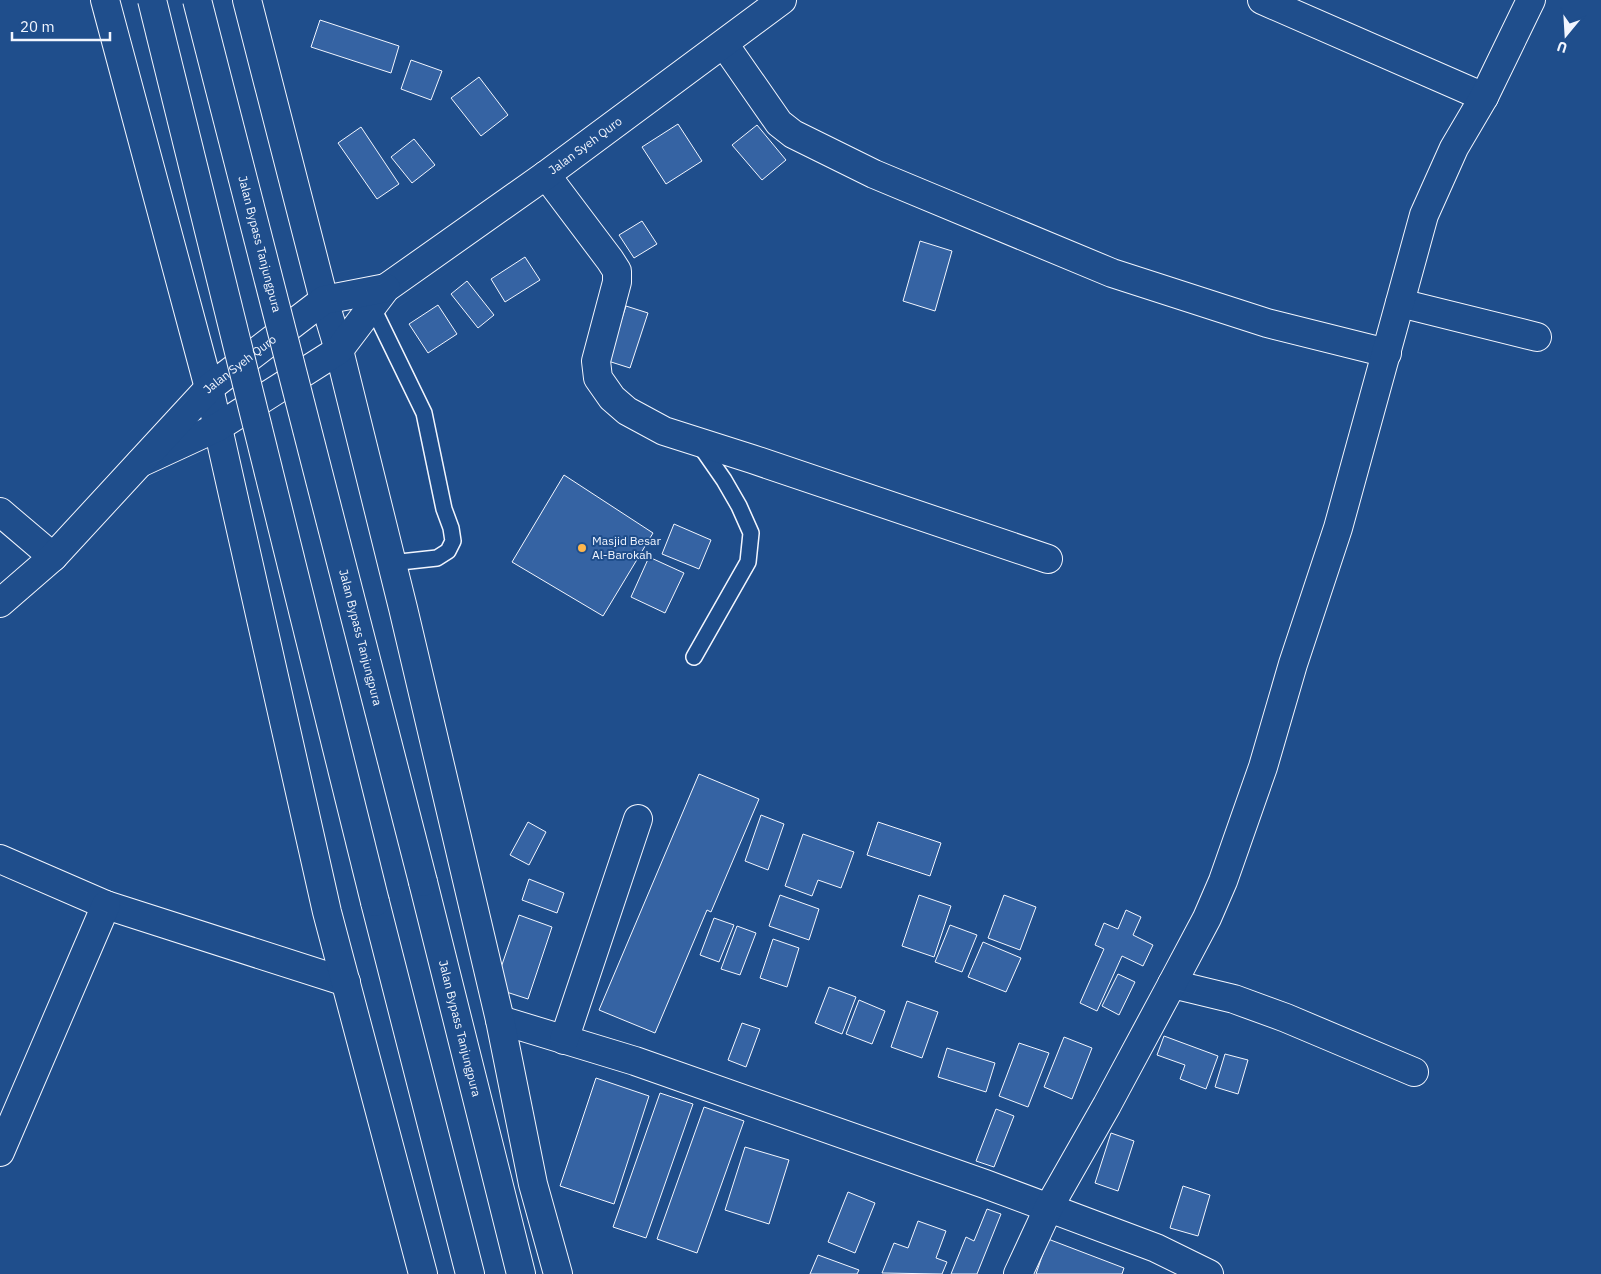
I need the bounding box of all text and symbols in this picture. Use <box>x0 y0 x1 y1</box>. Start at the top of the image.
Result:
scale bar <box>12 10 110 42</box>
north arrow <box>1541 10 1591 60</box>
text: 20 m <box>20 17 55 36</box>
text: U <box>1555 37 1569 57</box>
street label: Jalan Syeh Quro <box>545 113 625 178</box>
street label: Jalan Bypass Tanjungpura <box>235 174 285 314</box>
street label: Jalan Syeh Quro <box>200 331 279 396</box>
place label: Masjid Besar Al-Barokah <box>592 533 661 562</box>
marker: Masjid Besar Al-Barokah <box>576 542 588 554</box>
street label: Jalan Bypass Tanjungpura <box>336 567 386 708</box>
street label: Jalan Bypass Tanjungpura <box>436 958 485 1099</box>

